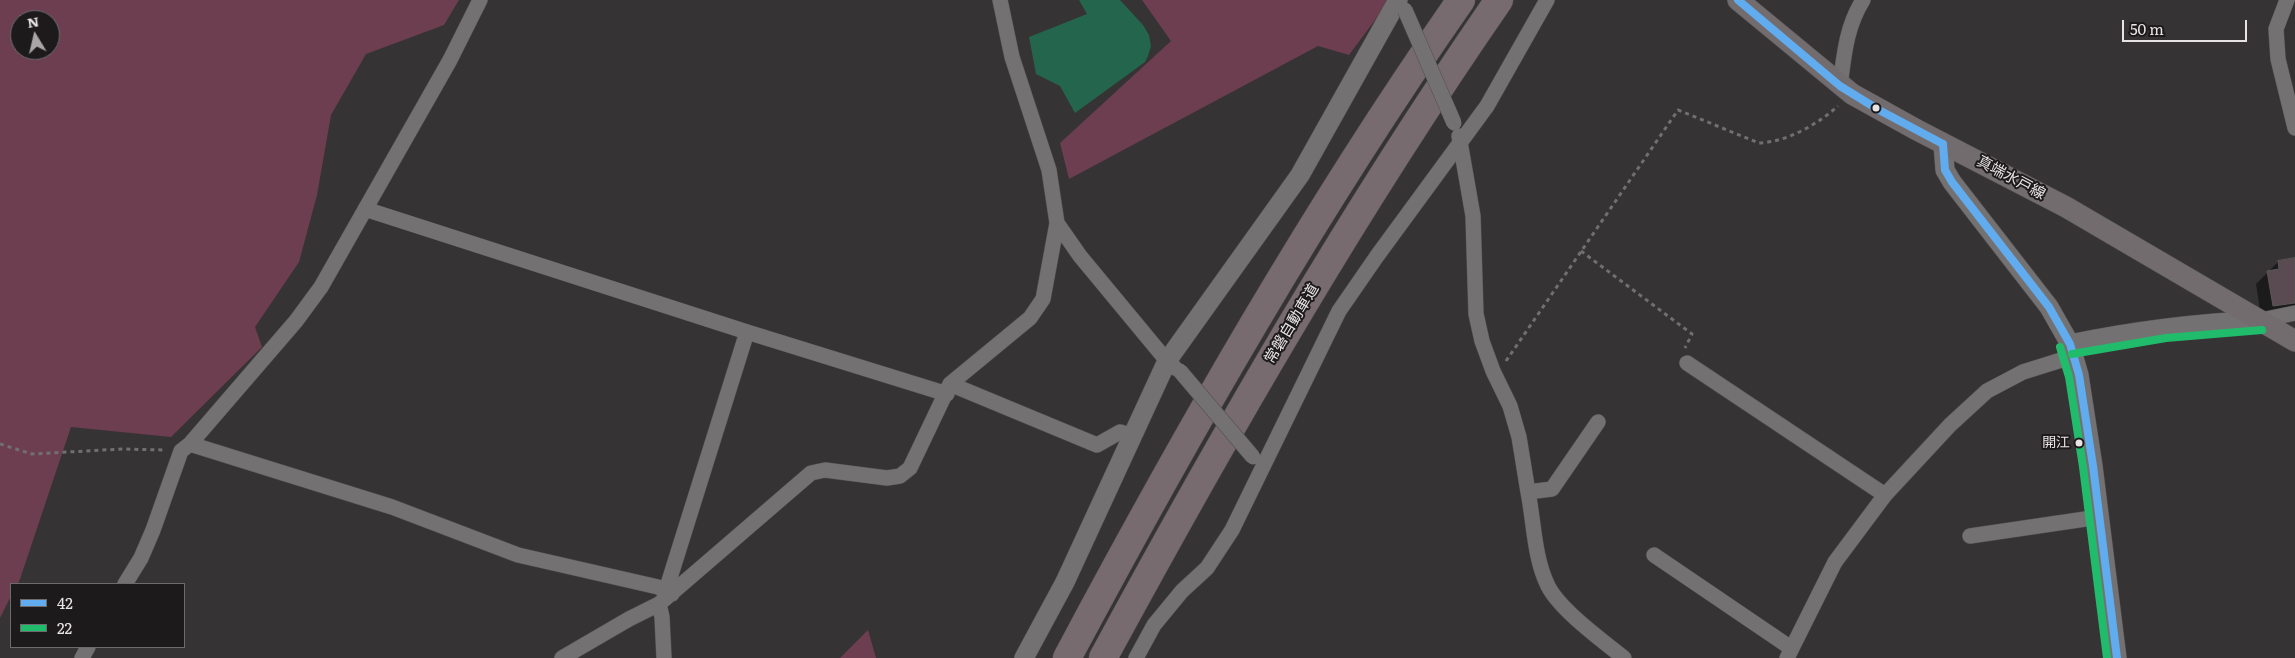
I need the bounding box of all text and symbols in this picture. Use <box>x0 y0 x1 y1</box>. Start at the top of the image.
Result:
north arrow <box>10 10 60 60</box>
text: N <box>25 10 40 32</box>
scale bar <box>2125 10 2250 42</box>
text: 50 m <box>2130 17 2164 40</box>
unlabelled marker <box>1871 103 1881 113</box>
street label: 真端水戸線 <box>1974 152 2048 204</box>
street label: 常磐自動車道 <box>1261 281 1323 367</box>
place label: 開江 <box>2042 435 2070 451</box>
marker: 開江 <box>2074 438 2084 448</box>
legend <box>10 583 185 648</box>
text: 42 <box>57 591 73 614</box>
text: 22 <box>57 616 72 639</box>

